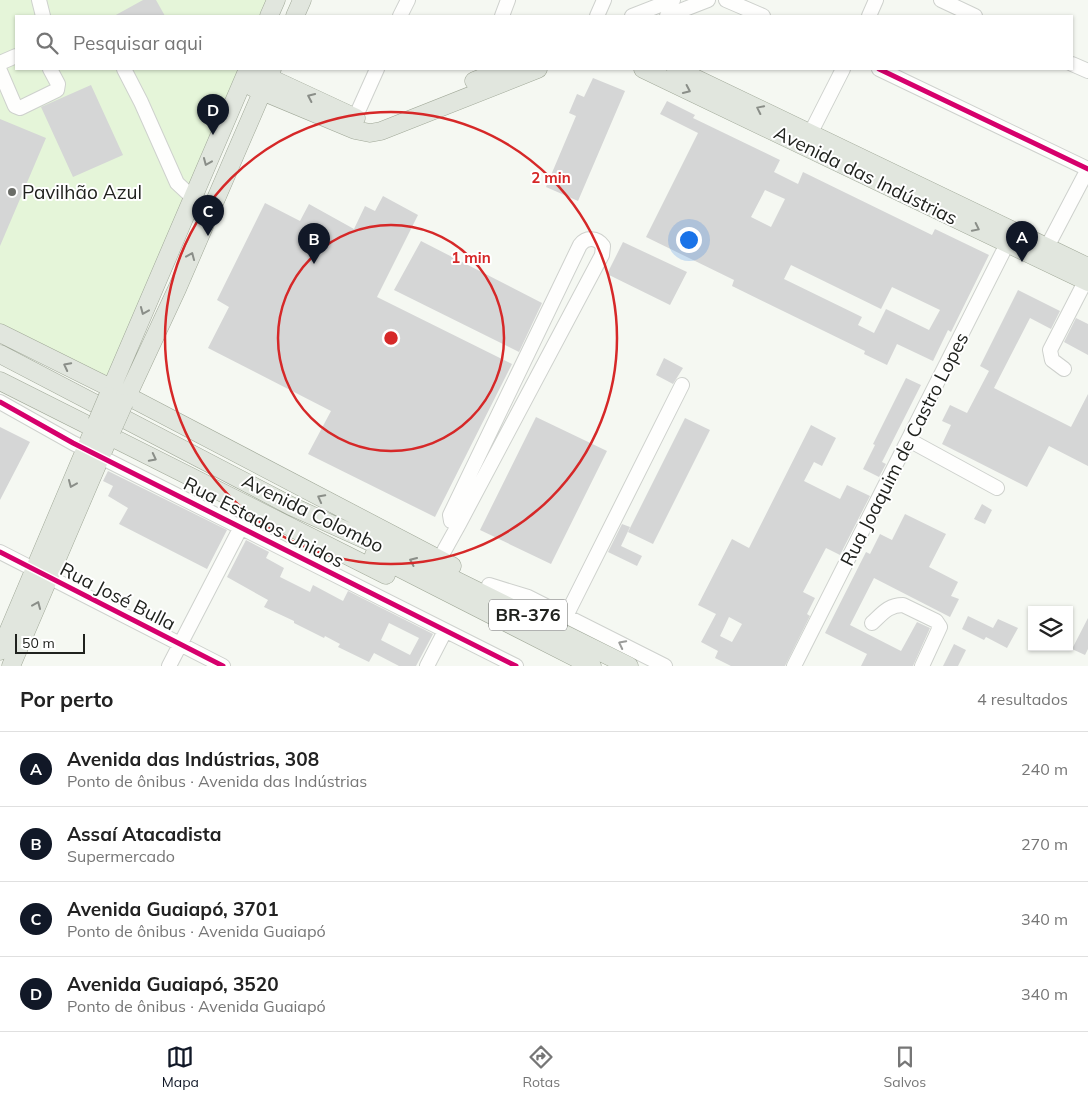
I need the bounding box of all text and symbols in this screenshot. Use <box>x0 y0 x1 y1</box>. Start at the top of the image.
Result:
search box <box>15 15 1073 70</box>
icon: search <box>33 29 61 57</box>
text: Pesquisar aqui <box>73 31 203 55</box>
one-way arrow <box>682 83 691 94</box>
one-way arrow <box>307 93 316 104</box>
pin: D <box>197 94 229 135</box>
one-way arrow <box>756 105 765 115</box>
street label: Avenida das Indústrias <box>770 120 962 230</box>
one-way arrow <box>203 157 213 165</box>
text: 2 min <box>531 168 571 187</box>
place label: Pavilhão Azul <box>22 180 142 204</box>
marker: Pavilhão Azul <box>6 186 18 198</box>
pin: C <box>192 195 224 236</box>
one-way arrow <box>971 221 980 232</box>
pin: A <box>1006 221 1038 262</box>
pin: B <box>298 223 330 264</box>
your location <box>676 227 702 253</box>
text: 1 min <box>451 248 491 267</box>
one-way arrow <box>184 252 195 261</box>
one-way arrow <box>139 306 150 315</box>
street label: Rua Joaquim de Castro Lopes <box>834 328 974 570</box>
centre of rings <box>382 329 400 347</box>
one-way arrow <box>63 362 72 372</box>
one-way arrow <box>148 452 157 462</box>
street label: Avenida Colombo <box>238 468 388 558</box>
street label: Rua Estados Unidos <box>180 471 348 573</box>
one-way arrow <box>67 479 77 487</box>
one-way arrow <box>317 494 326 504</box>
one-way arrow <box>409 556 418 567</box>
street label: Rua José Bulla <box>56 557 180 635</box>
road number: BR-376 <box>489 600 567 630</box>
one-way arrow <box>31 601 42 610</box>
map controls <box>1028 606 1073 651</box>
button: layers <box>1028 606 1073 651</box>
scale bar <box>15 631 85 654</box>
text: 50 m <box>22 634 55 652</box>
one-way arrow <box>618 640 627 650</box>
text: Por perto <box>20 686 114 712</box>
text: 4 resultados <box>977 689 1068 709</box>
text: Avenida das Indústrias, 308 <box>67 747 319 771</box>
text: A <box>30 759 42 779</box>
text: 240 m <box>1021 759 1068 779</box>
text: Ponto de ônibus · Avenida das Indústrias <box>67 771 367 791</box>
text: Assaí Atacadista <box>67 822 221 846</box>
text: B <box>30 834 42 854</box>
text: 270 m <box>1021 834 1068 854</box>
text: Supermercado <box>67 846 175 866</box>
text: Avenida Guaiapó, 3701 <box>67 897 279 921</box>
text: C <box>31 909 41 929</box>
text: 340 m <box>1021 909 1068 929</box>
text: Ponto de ônibus · Avenida Guaiapó <box>67 921 326 941</box>
text: Avenida Guaiapó, 3520 <box>67 972 279 996</box>
text: D <box>30 984 42 1004</box>
text: 340 m <box>1021 984 1068 1004</box>
text: Ponto de ônibus · Avenida Guaiapó <box>67 996 326 1016</box>
tab: Mapa <box>162 1043 199 1091</box>
tab: Rotas <box>522 1043 560 1091</box>
tab: Salvos <box>884 1043 926 1091</box>

